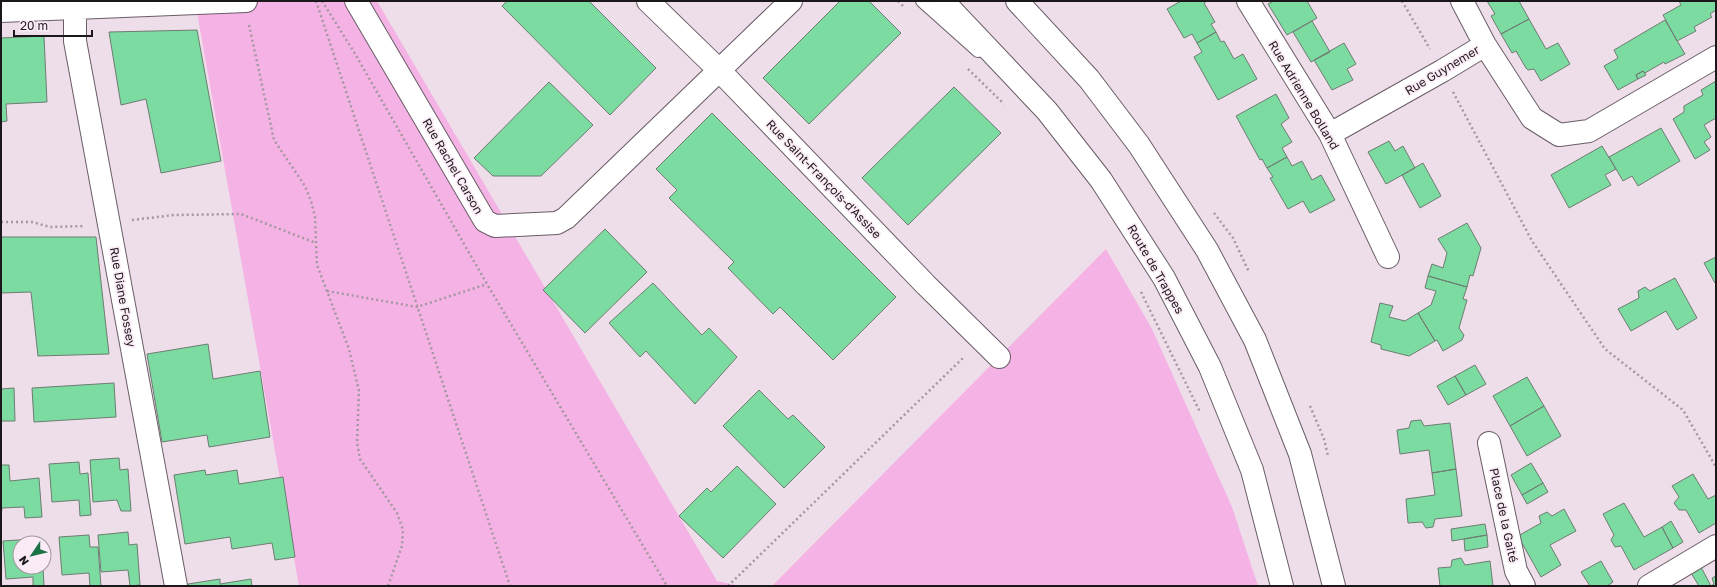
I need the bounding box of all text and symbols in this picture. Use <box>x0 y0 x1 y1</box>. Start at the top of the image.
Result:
scale bar <box>14 12 92 38</box>
text: 20 m <box>20 18 48 33</box>
street label: Rue Adrienne Bolland <box>1266 38 1342 152</box>
street label: Rue Guynemer <box>1402 42 1482 98</box>
street label: Rue Rachel Carson <box>419 115 487 217</box>
street label: Rue Saint-François-d'Assise <box>763 117 885 242</box>
street label: Route de Trappes <box>1124 222 1188 316</box>
street label: Rue Diane Fossey <box>107 246 139 348</box>
street label: Place de la Gaité <box>1487 466 1521 564</box>
north arrow <box>12 535 52 575</box>
text: N <box>16 554 31 568</box>

